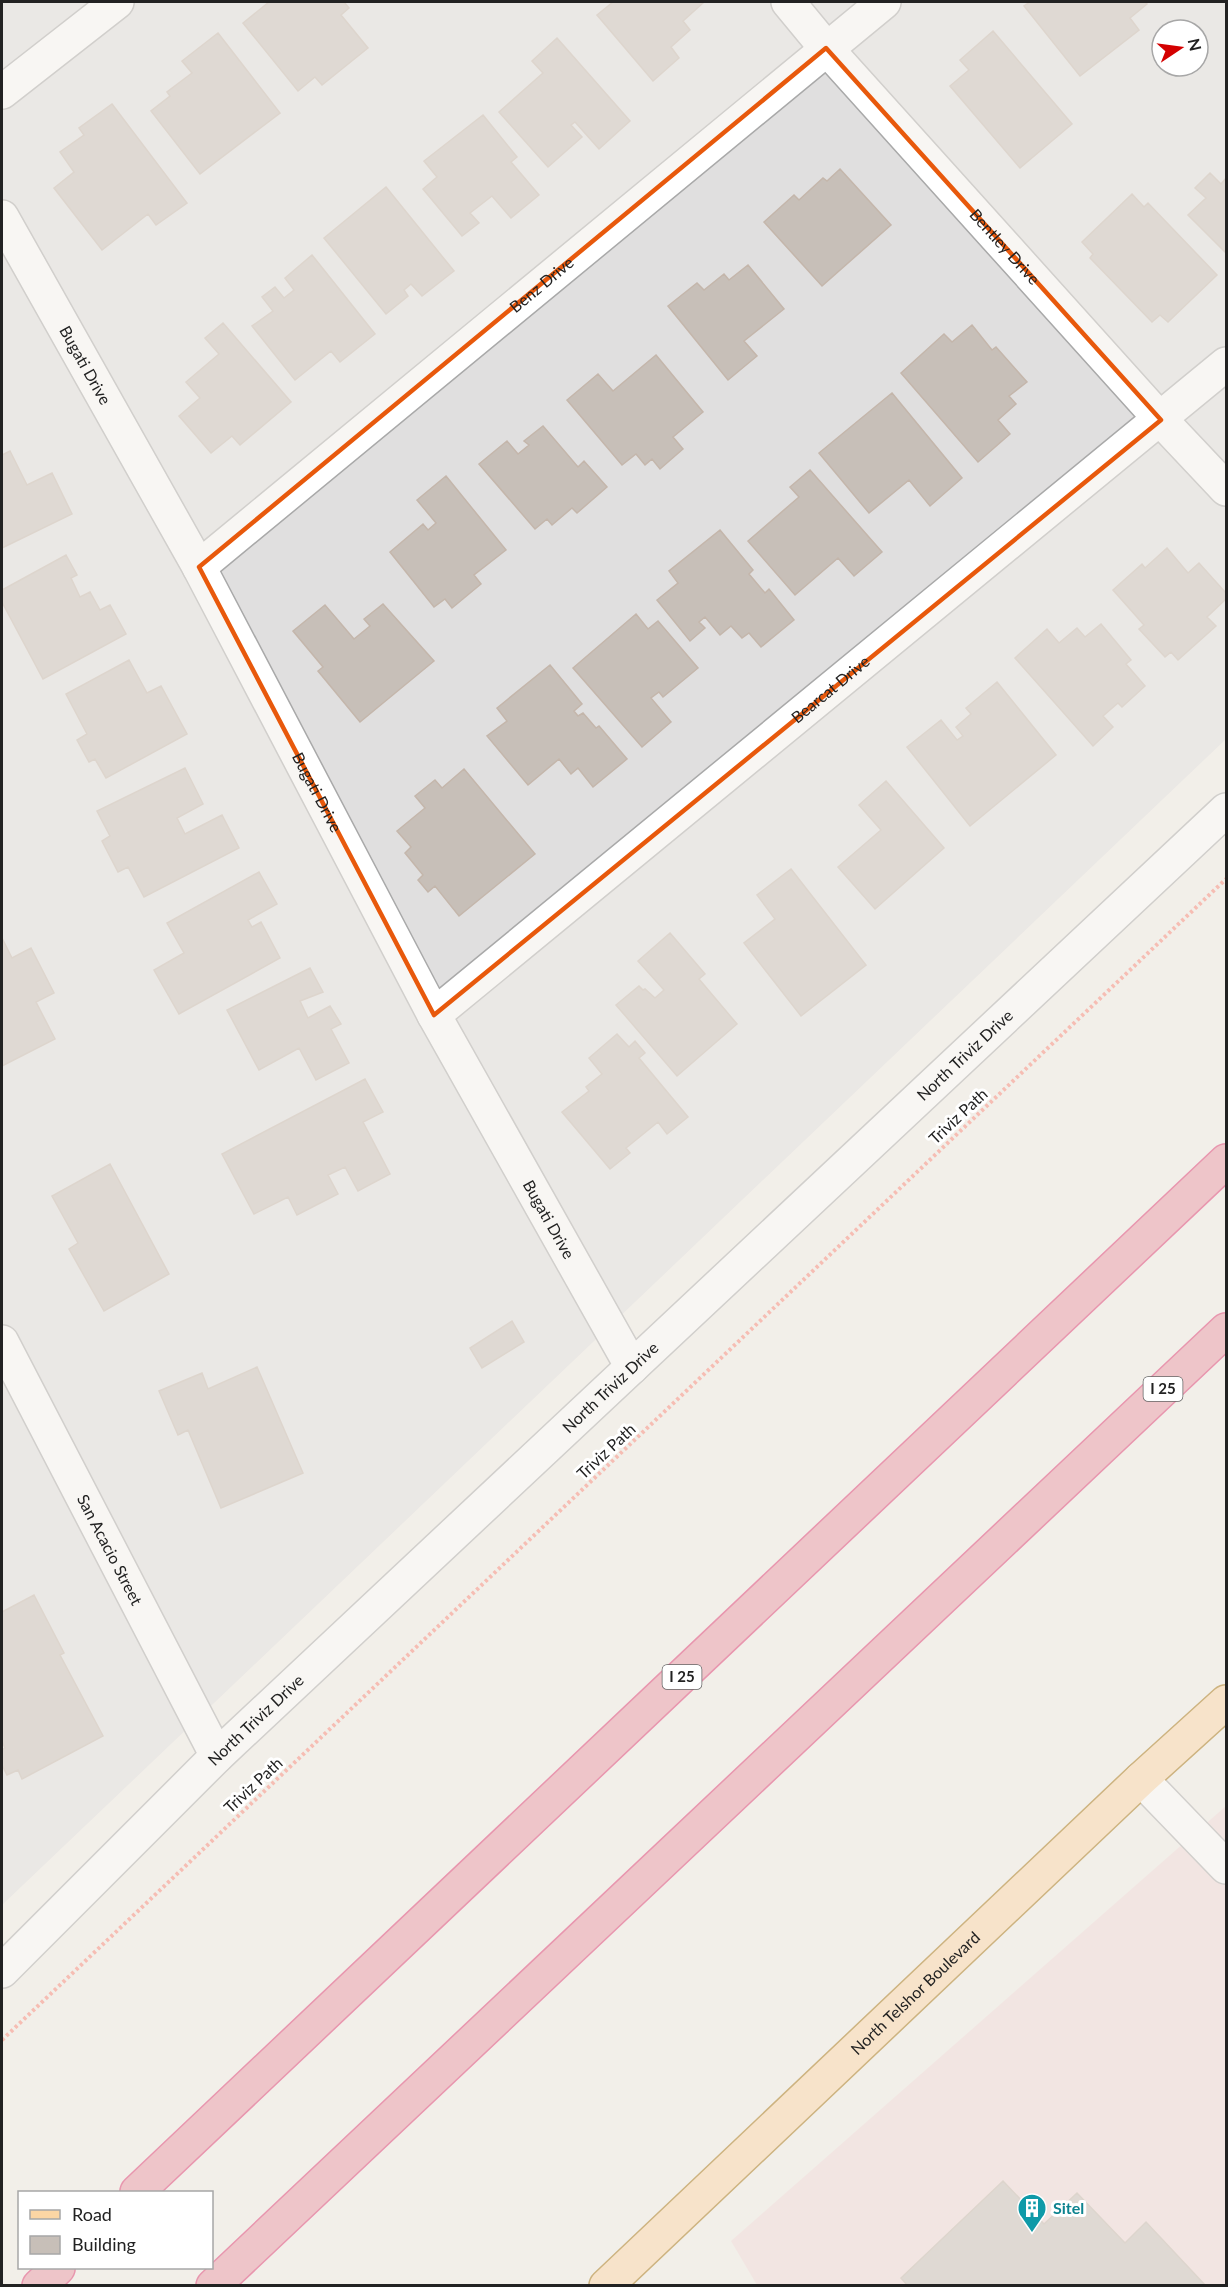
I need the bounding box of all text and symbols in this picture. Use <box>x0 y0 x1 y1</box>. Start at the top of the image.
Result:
north arrow <box>1150 18 1210 78</box>
text: N <box>1184 36 1206 53</box>
street label: Bentley Drive <box>966 205 1044 288</box>
street label: Benz Drive <box>505 252 577 316</box>
street label: Bugati Drive <box>56 322 116 408</box>
street label: Bearcat Drive <box>787 651 873 727</box>
street label: Bugati Drive <box>289 749 346 835</box>
street label: North Triviz Drive <box>913 1005 1016 1104</box>
street label: Triviz Path <box>925 1084 991 1147</box>
street label: Bugati Drive <box>520 1176 579 1262</box>
street label: North Triviz Drive <box>558 1338 662 1436</box>
road number: I 25 <box>1144 1377 1182 1401</box>
street label: Triviz Path <box>573 1419 639 1482</box>
street label: San Acacio Street <box>74 1491 147 1608</box>
road number: I 25 <box>662 1665 702 1689</box>
street label: North Triviz Drive <box>203 1670 307 1769</box>
street label: Triviz Path <box>220 1753 286 1816</box>
street label: North Telshor Boulevard <box>847 1927 983 2058</box>
legend <box>18 2191 213 2269</box>
building icon: Sitel <box>1016 2192 1048 2234</box>
place label: Sitel <box>1053 2198 1084 2217</box>
text: Road <box>72 2203 112 2225</box>
text: Building <box>72 2233 136 2255</box>

